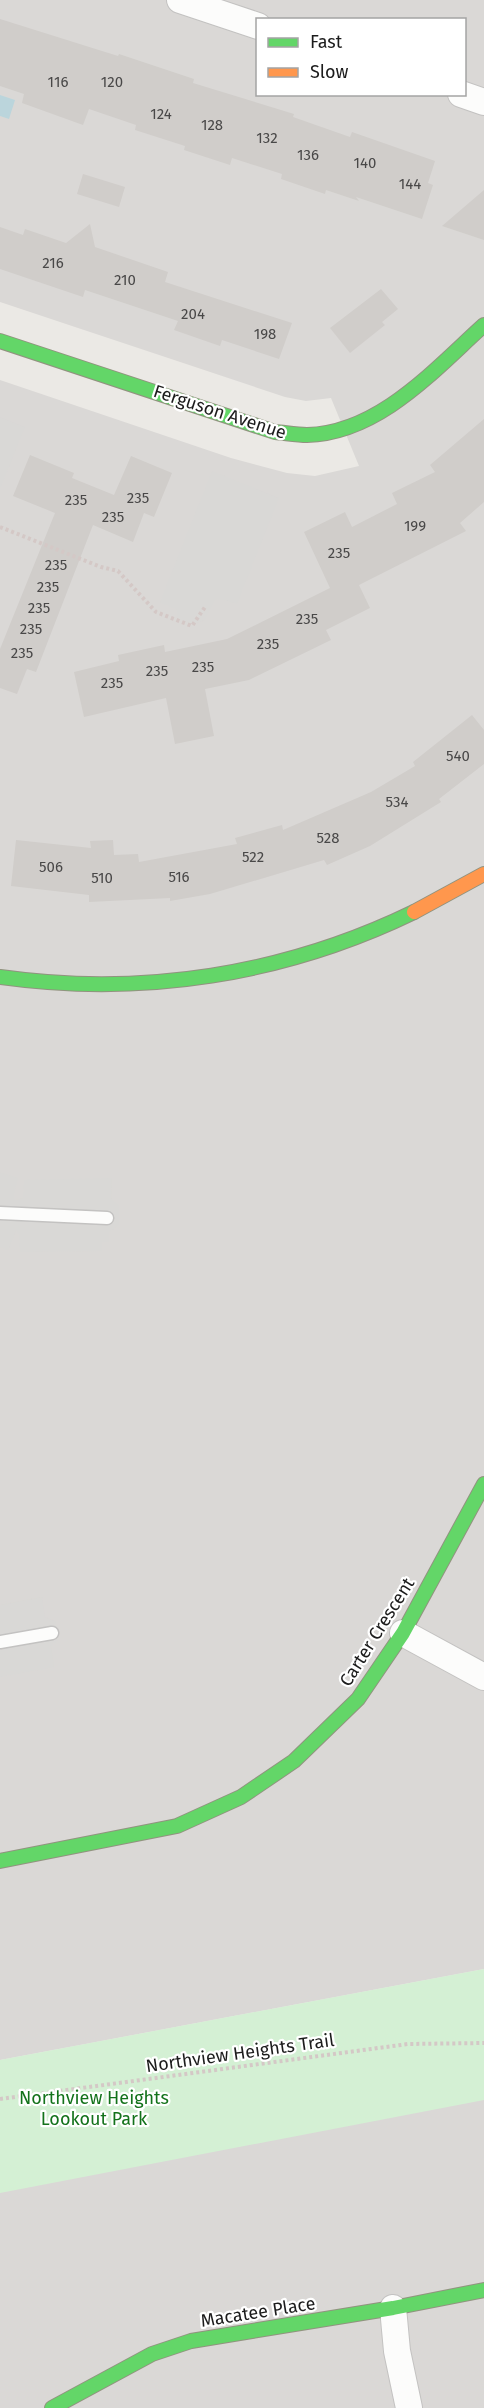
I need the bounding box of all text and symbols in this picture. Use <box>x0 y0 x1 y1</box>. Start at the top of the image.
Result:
legend <box>256 18 466 96</box>
text: Fast <box>310 31 343 53</box>
text: Slow <box>310 61 349 83</box>
house number: 116 <box>48 73 68 91</box>
house number: 120 <box>101 73 123 91</box>
house number: 124 <box>150 105 172 123</box>
house number: 128 <box>201 116 223 134</box>
house number: 132 <box>256 129 278 147</box>
house number: 136 <box>297 146 319 164</box>
house number: 140 <box>354 154 376 172</box>
house number: 144 <box>399 175 421 193</box>
house number: 216 <box>42 254 64 272</box>
house number: 210 <box>114 271 136 289</box>
house number: 204 <box>181 305 205 323</box>
house number: 198 <box>254 325 276 343</box>
street label: Ferguson Avenue <box>151 380 289 444</box>
house number: 235 <box>127 489 149 507</box>
house number: 235 <box>65 491 87 509</box>
house number: 235 <box>102 508 124 526</box>
house number: 199 <box>404 517 426 535</box>
house number: 235 <box>328 544 350 562</box>
house number: 235 <box>45 556 67 574</box>
house number: 235 <box>37 578 59 596</box>
house number: 235 <box>28 599 50 617</box>
house number: 235 <box>296 610 318 628</box>
house number: 235 <box>20 620 42 638</box>
house number: 235 <box>257 635 279 653</box>
house number: 235 <box>11 644 33 662</box>
house number: 235 <box>192 658 214 676</box>
house number: 235 <box>146 662 168 680</box>
house number: 235 <box>101 674 123 692</box>
house number: 540 <box>446 747 470 765</box>
house number: 534 <box>386 793 408 811</box>
house number: 528 <box>316 829 340 847</box>
house number: 522 <box>242 848 264 866</box>
house number: 506 <box>39 858 63 876</box>
house number: 516 <box>168 868 190 886</box>
house number: 510 <box>91 869 113 887</box>
street label: Carter Crescent <box>335 1573 419 1690</box>
street label: Northview Heights Trail <box>144 2029 336 2077</box>
park label: Northview Heights Lookout Park <box>19 2087 169 2130</box>
street label: Macatee Place <box>199 2292 317 2332</box>

